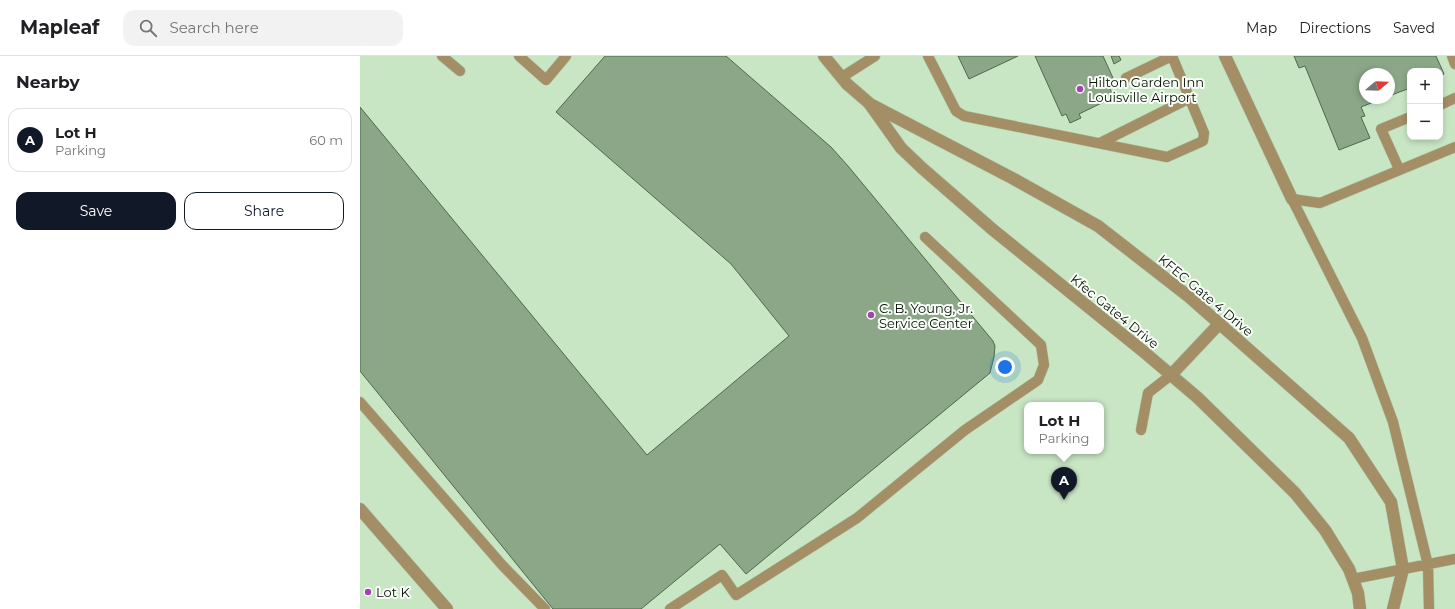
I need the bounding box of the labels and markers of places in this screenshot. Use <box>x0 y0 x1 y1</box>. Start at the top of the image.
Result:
place label: Hilton Garden Inn Louisville Airport <box>1088 74 1204 105</box>
marker: Hilton Garden Inn Louisville Airport <box>1075 84 1085 94</box>
place label: C. B. Young, Jr. Service Center <box>879 300 973 331</box>
marker: C. B. Young, Jr. Service Center <box>866 310 876 320</box>
pin: A <box>1051 467 1077 500</box>
place label: Lot K <box>376 584 410 600</box>
marker: Lot K <box>363 587 373 597</box>

